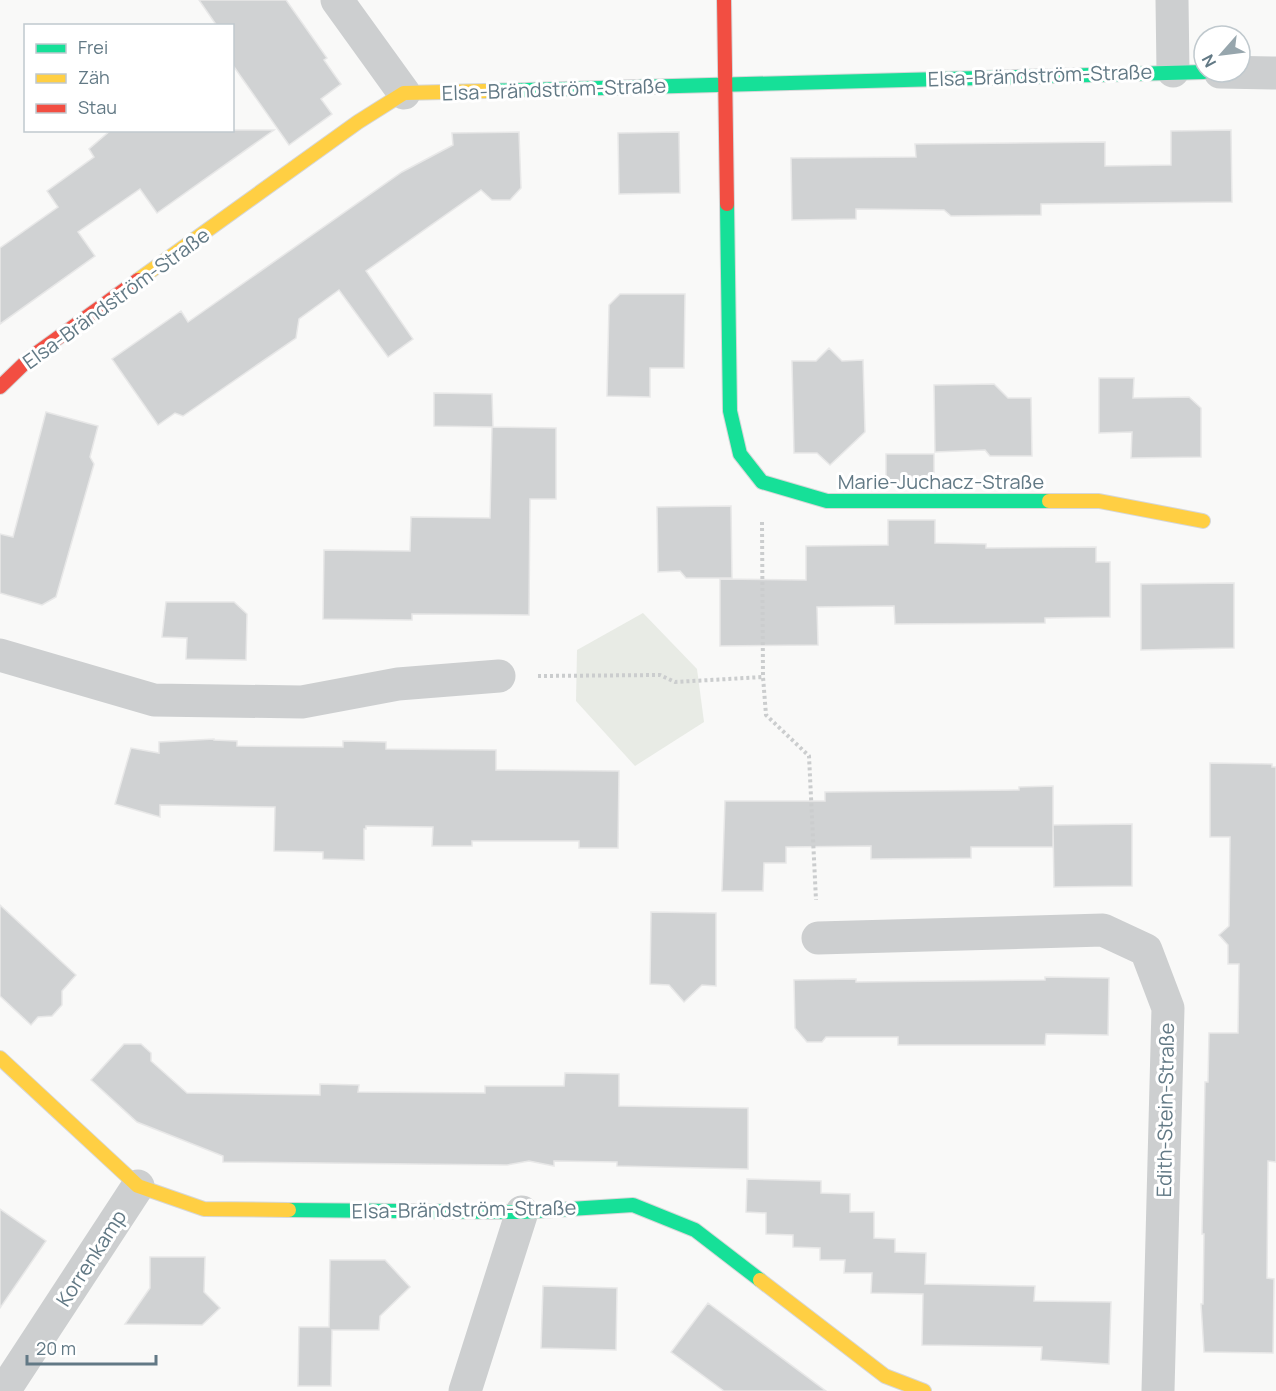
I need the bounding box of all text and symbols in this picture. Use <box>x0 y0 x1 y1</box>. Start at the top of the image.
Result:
legend <box>24 24 234 132</box>
north arrow <box>1192 24 1252 84</box>
text: Frei <box>78 35 108 59</box>
text: N <box>1196 51 1221 71</box>
street label: Elsa-Brändström-Straße <box>927 58 1153 92</box>
text: Zäh <box>78 65 110 89</box>
street label: Elsa-Brändström-Straße <box>441 72 667 106</box>
text: Stau <box>78 95 117 119</box>
street label: Elsa-Brändström-Straße <box>17 221 215 375</box>
street label: Marie-Juchacz-Straße <box>838 468 1044 495</box>
street label: Edith-Stein-Straße <box>1150 1022 1180 1198</box>
street label: Elsa-Brändström-Straße <box>352 1194 576 1224</box>
street label: Korrenkamp <box>50 1204 132 1312</box>
scale bar <box>27 1328 156 1366</box>
text: 20 m <box>36 1336 76 1360</box>

